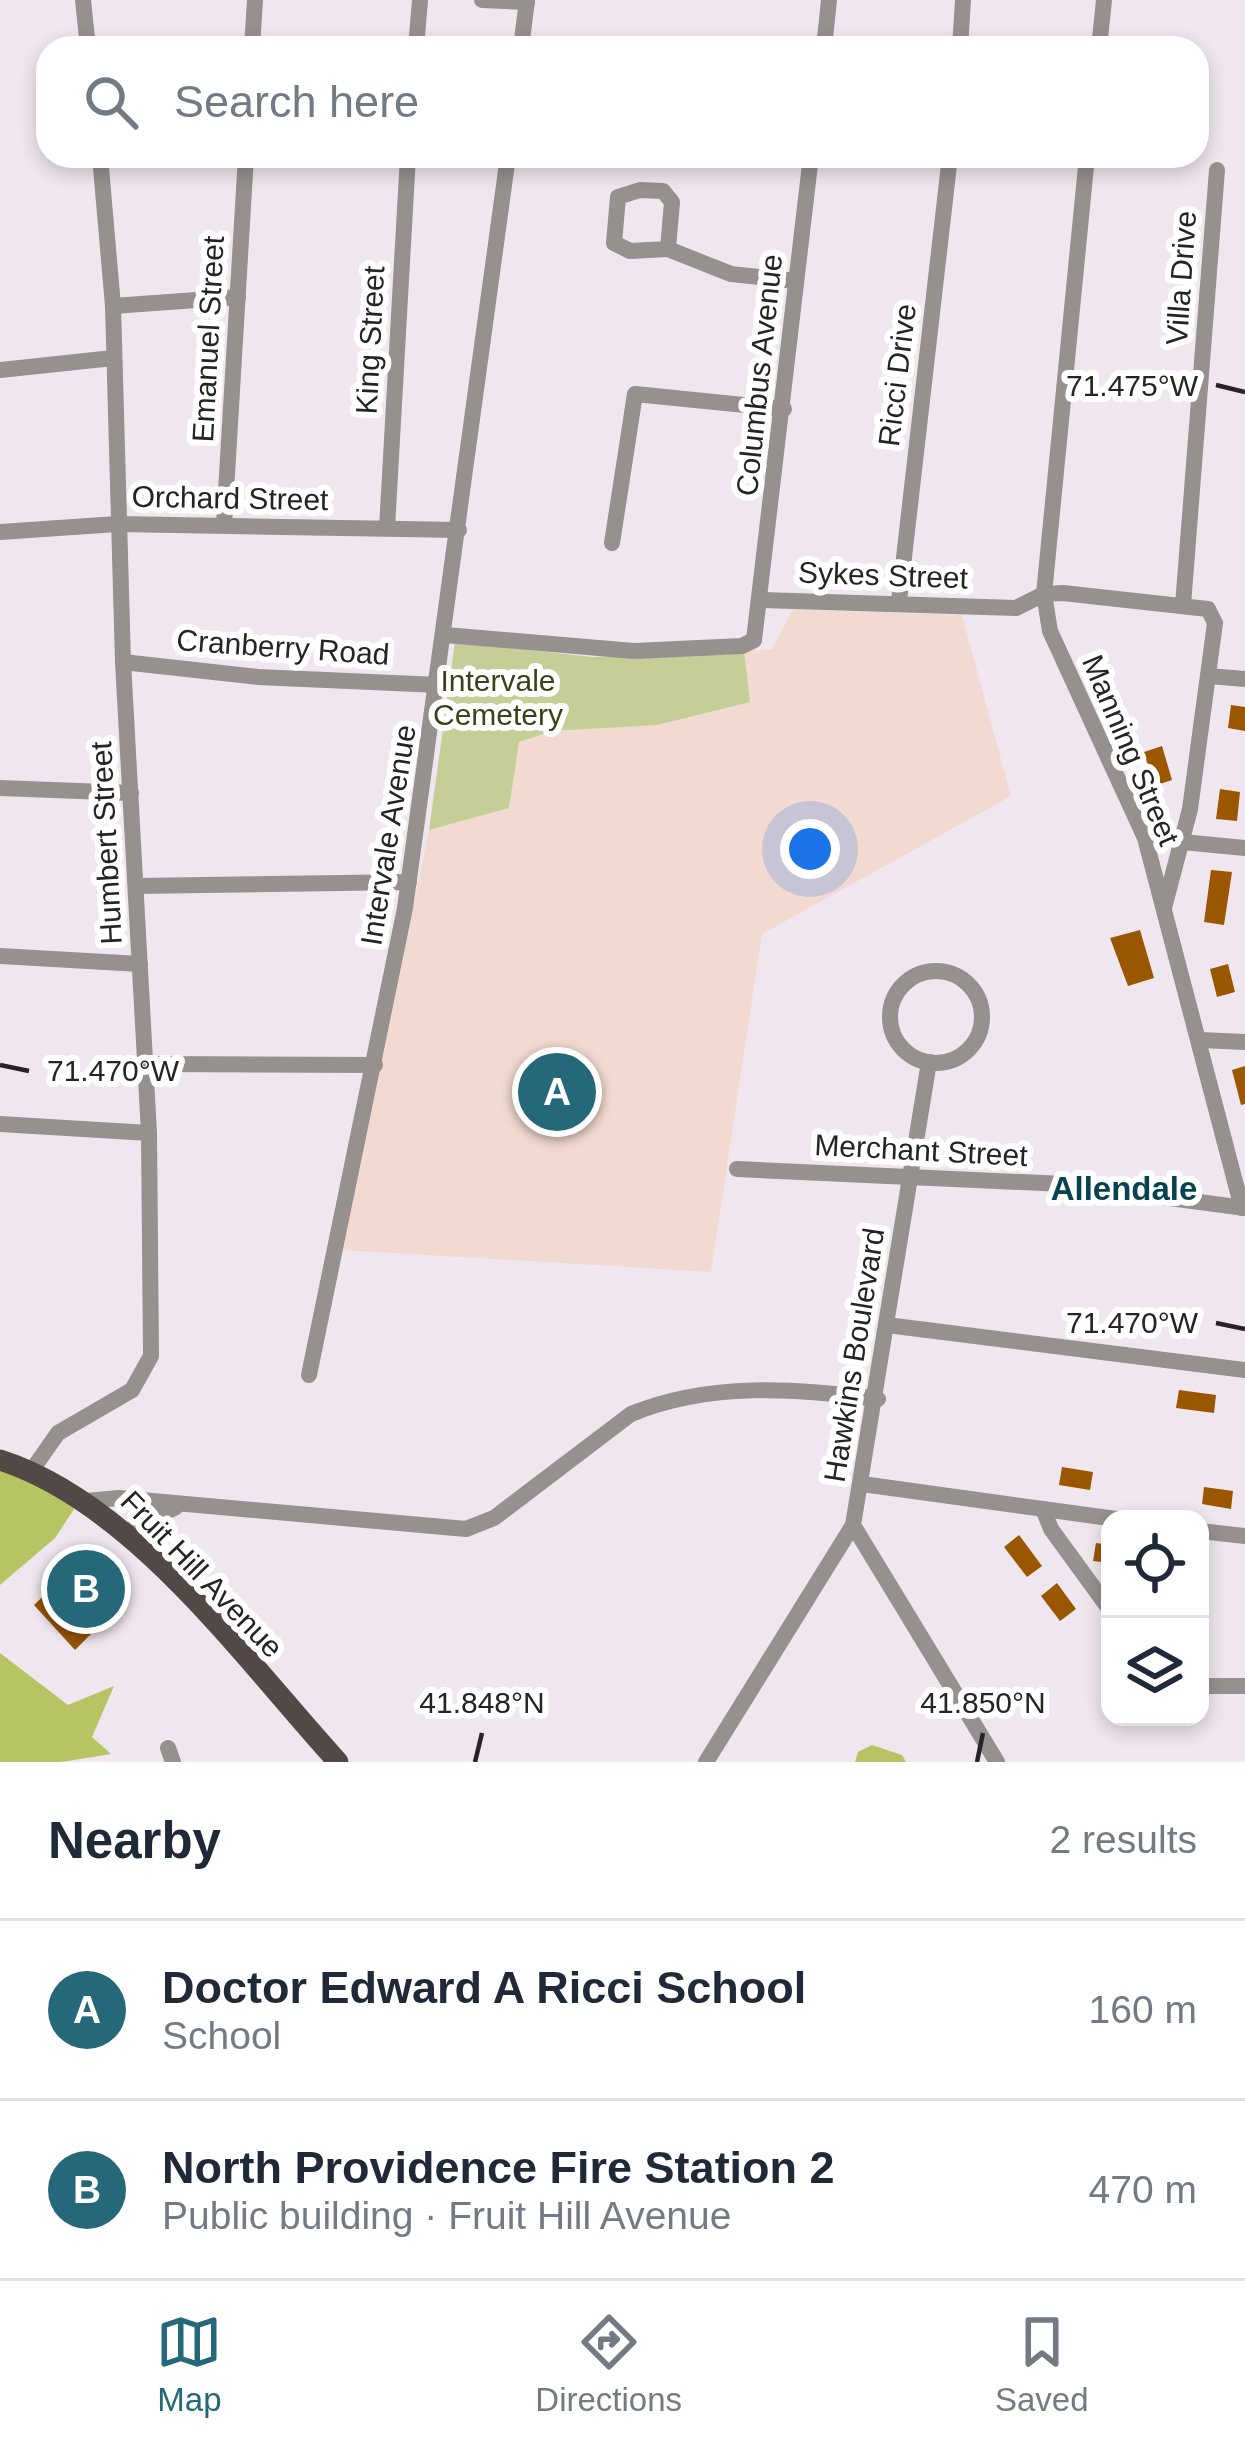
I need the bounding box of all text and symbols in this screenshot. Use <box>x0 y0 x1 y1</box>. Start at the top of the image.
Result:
search box <box>36 36 1209 168</box>
icon: search <box>78 69 144 135</box>
text: Search here <box>174 76 419 127</box>
street label: Villa Drive <box>1160 210 1202 346</box>
street label: Emanuel Street <box>186 234 230 443</box>
street label: Columbus Avenue <box>730 252 788 498</box>
street label: King Street <box>350 264 390 415</box>
street label: Ricci Drive <box>872 302 922 448</box>
text: 71.475°W <box>1066 369 1199 402</box>
street label: Orchard Street <box>131 480 329 516</box>
street label: Sykes Street <box>797 556 969 594</box>
street label: Cranberry Road <box>175 623 391 671</box>
street label: Manning Street <box>1076 650 1186 851</box>
park label: Intervale Cemetery <box>433 664 563 731</box>
street label: Intervale Avenue <box>354 722 422 948</box>
street label: Humbert Street <box>84 740 128 945</box>
your location <box>780 819 840 879</box>
pin: A <box>518 1047 596 1137</box>
text: 71.470°W <box>47 1054 180 1087</box>
street label: Merchant Street <box>814 1128 1029 1172</box>
district label: Allendale <box>1051 1170 1197 1207</box>
street label: Hawkins Boulevard <box>818 1226 890 1484</box>
text: 71.470°W <box>1066 1306 1199 1339</box>
street label: Fruit Hill Avenue <box>114 1484 290 1664</box>
map controls <box>1101 1510 1209 1726</box>
button: locate <box>1101 1510 1209 1618</box>
pin: B <box>47 1544 125 1634</box>
button: layers <box>1101 1618 1209 1726</box>
text: 41.848°N <box>419 1686 545 1719</box>
text: 41.850°N <box>920 1686 1046 1719</box>
text: Nearby <box>48 1812 221 1869</box>
text: 2 results <box>1050 1818 1197 1861</box>
text: Doctor Edward A Ricci School <box>162 1962 806 2013</box>
text: A <box>73 1988 101 2031</box>
text: 160 m <box>1089 1988 1197 2031</box>
text: School <box>162 2014 281 2057</box>
text: North Providence Fire Station 2 <box>162 2142 835 2193</box>
text: B <box>73 2168 101 2211</box>
text: 470 m <box>1089 2168 1197 2211</box>
text: Public building · Fruit Hill Avenue <box>162 2194 731 2237</box>
tab: Map <box>156 2309 222 2419</box>
tab: Directions <box>535 2309 682 2419</box>
tab: Saved <box>995 2309 1089 2419</box>

